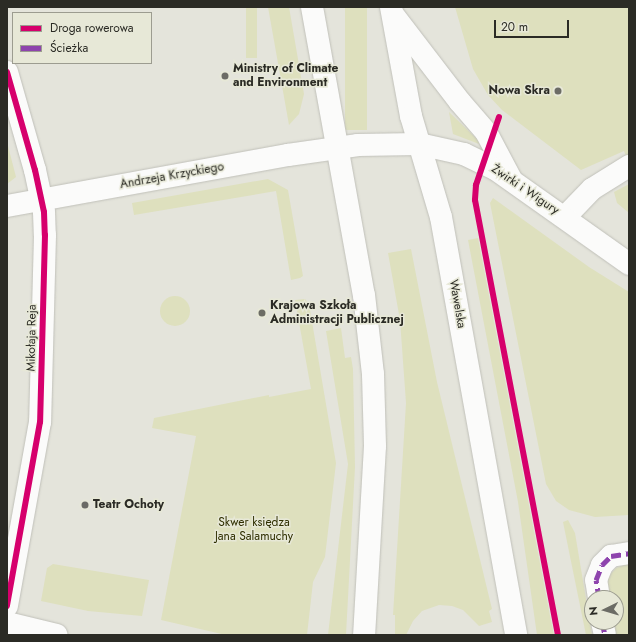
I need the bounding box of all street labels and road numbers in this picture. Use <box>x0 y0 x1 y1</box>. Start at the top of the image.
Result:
street label: Andrzeja Krzyckiego <box>119 160 225 192</box>
street label: Żwirki i Wigury <box>488 162 562 218</box>
street label: Wawelska <box>446 279 468 329</box>
street label: Mikołaja Reja <box>24 304 40 372</box>

